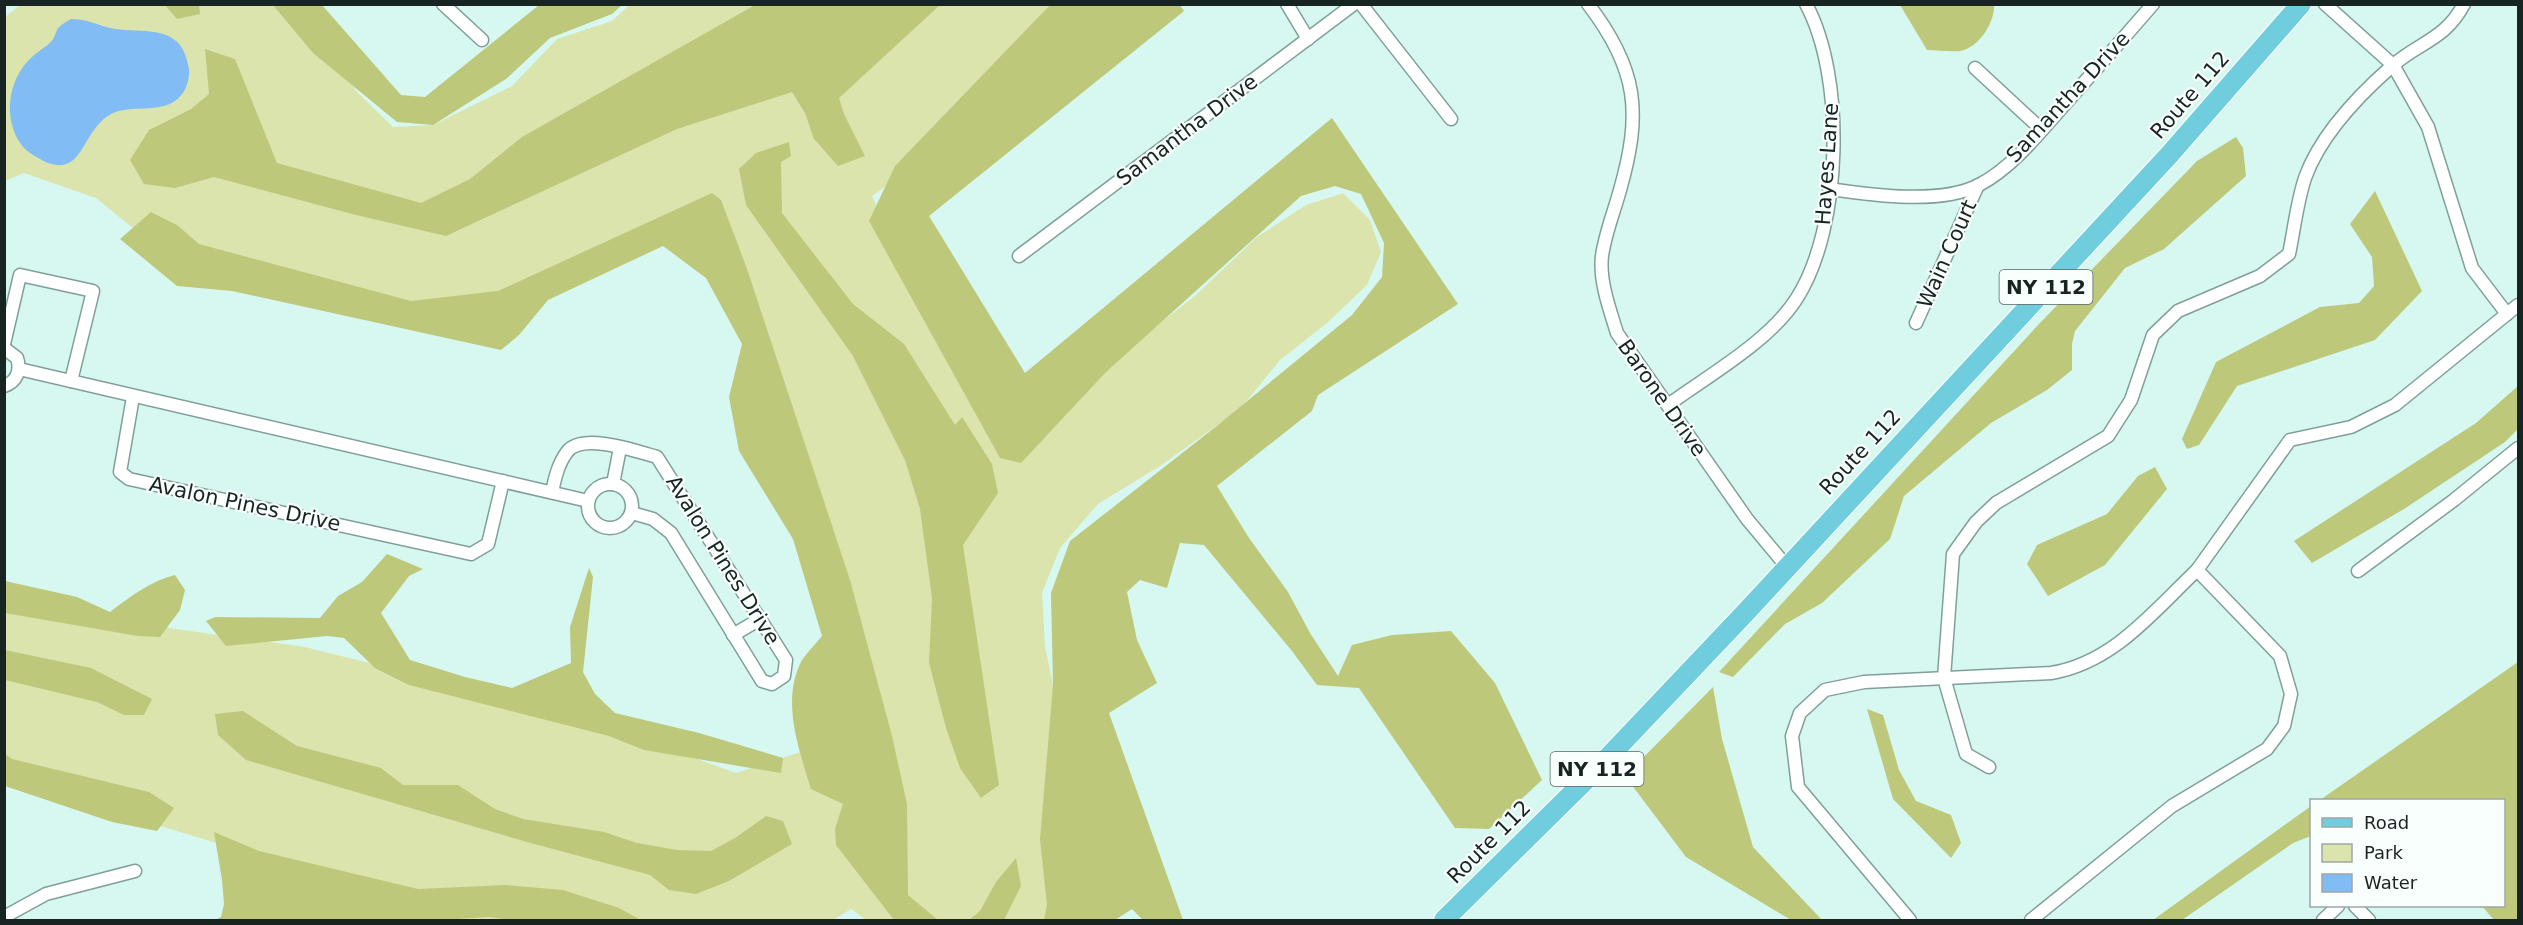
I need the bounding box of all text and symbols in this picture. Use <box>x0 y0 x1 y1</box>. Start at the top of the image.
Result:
street label: Samantha Drive <box>2001 27 2135 167</box>
street label: Route 112 <box>2146 46 2234 144</box>
street label: Samantha Drive <box>1112 69 1262 191</box>
street label: Hayes Lane <box>1811 102 1843 226</box>
street label: Wain Court <box>1912 196 1982 312</box>
road number: NY 112 <box>2000 270 2092 304</box>
street label: Barone Drive <box>1613 335 1711 461</box>
street label: Route 112 <box>1814 404 1906 500</box>
street label: Avalon Pines Drive <box>661 471 785 649</box>
street label: Avalon Pines Drive <box>147 472 343 536</box>
road number: NY 112 <box>1550 752 1644 786</box>
street label: Route 112 <box>1442 795 1536 889</box>
legend <box>2310 799 2505 907</box>
text: Road <box>2364 812 2409 833</box>
text: Park <box>2364 842 2403 863</box>
text: Water <box>2364 872 2418 893</box>

